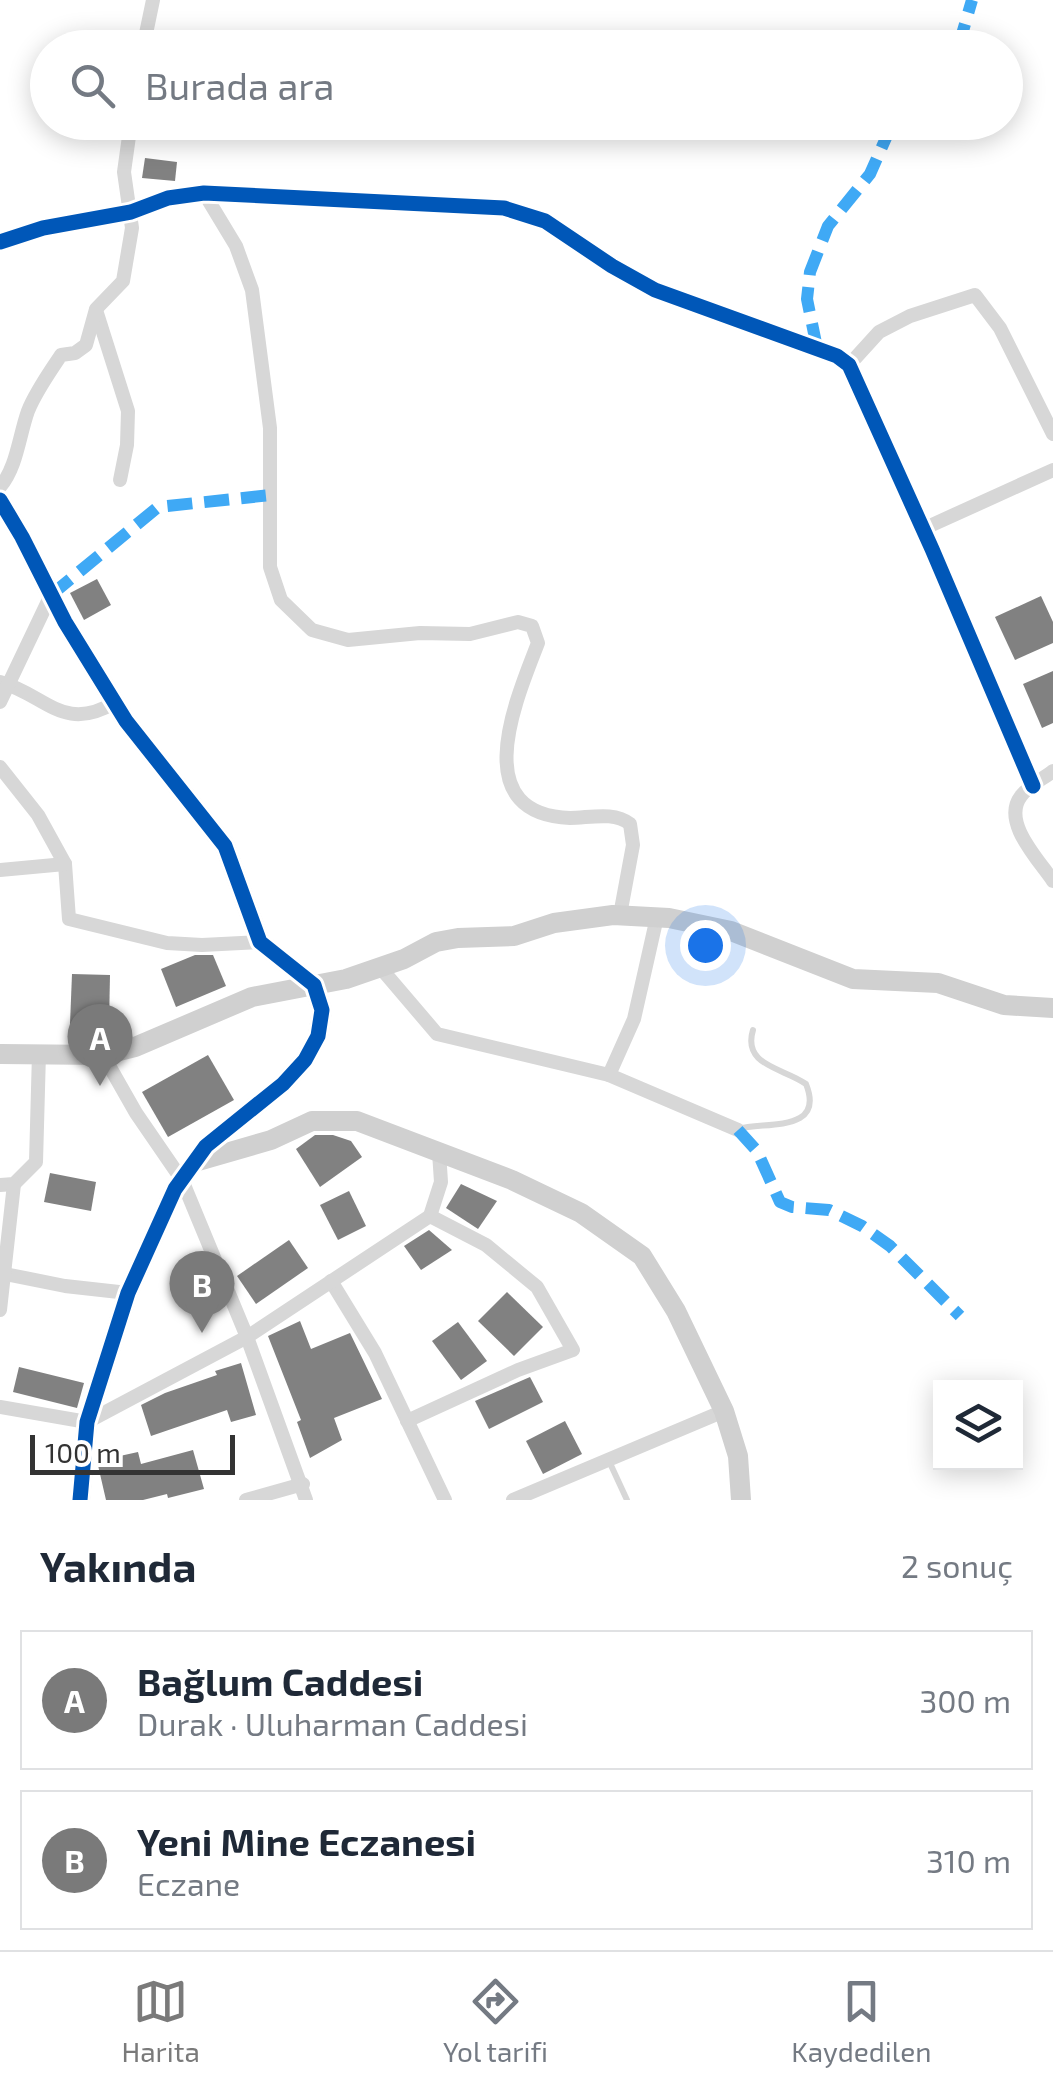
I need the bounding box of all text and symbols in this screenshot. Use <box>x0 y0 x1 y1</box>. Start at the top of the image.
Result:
search box <box>30 30 1023 140</box>
icon: search <box>65 58 120 113</box>
text: Burada ara <box>145 62 334 108</box>
your location <box>680 920 731 971</box>
pin: A <box>68 1004 132 1086</box>
pin: B <box>170 1250 234 1333</box>
map controls <box>933 1380 1023 1470</box>
button: layers <box>933 1380 1023 1470</box>
scale bar <box>30 1430 235 1474</box>
text: 100 m <box>45 1435 121 1469</box>
text: Yakında <box>40 1540 196 1590</box>
text: 2 sonuç <box>901 1546 1013 1584</box>
text: Bağlum Caddesi <box>137 1658 423 1704</box>
text: A <box>64 1681 85 1719</box>
text: 300 m <box>919 1681 1011 1719</box>
text: Durak · Uluharman Caddesi <box>137 1704 528 1742</box>
text: Yeni Mine Eczanesi <box>137 1818 476 1864</box>
text: B <box>64 1841 85 1879</box>
text: 310 m <box>926 1841 1011 1879</box>
text: Eczane <box>137 1864 240 1902</box>
tab: Harita <box>122 1974 200 2068</box>
tab: Yol tarifi <box>443 1974 548 2068</box>
tab: Kaydedilen <box>791 1974 931 2068</box>

